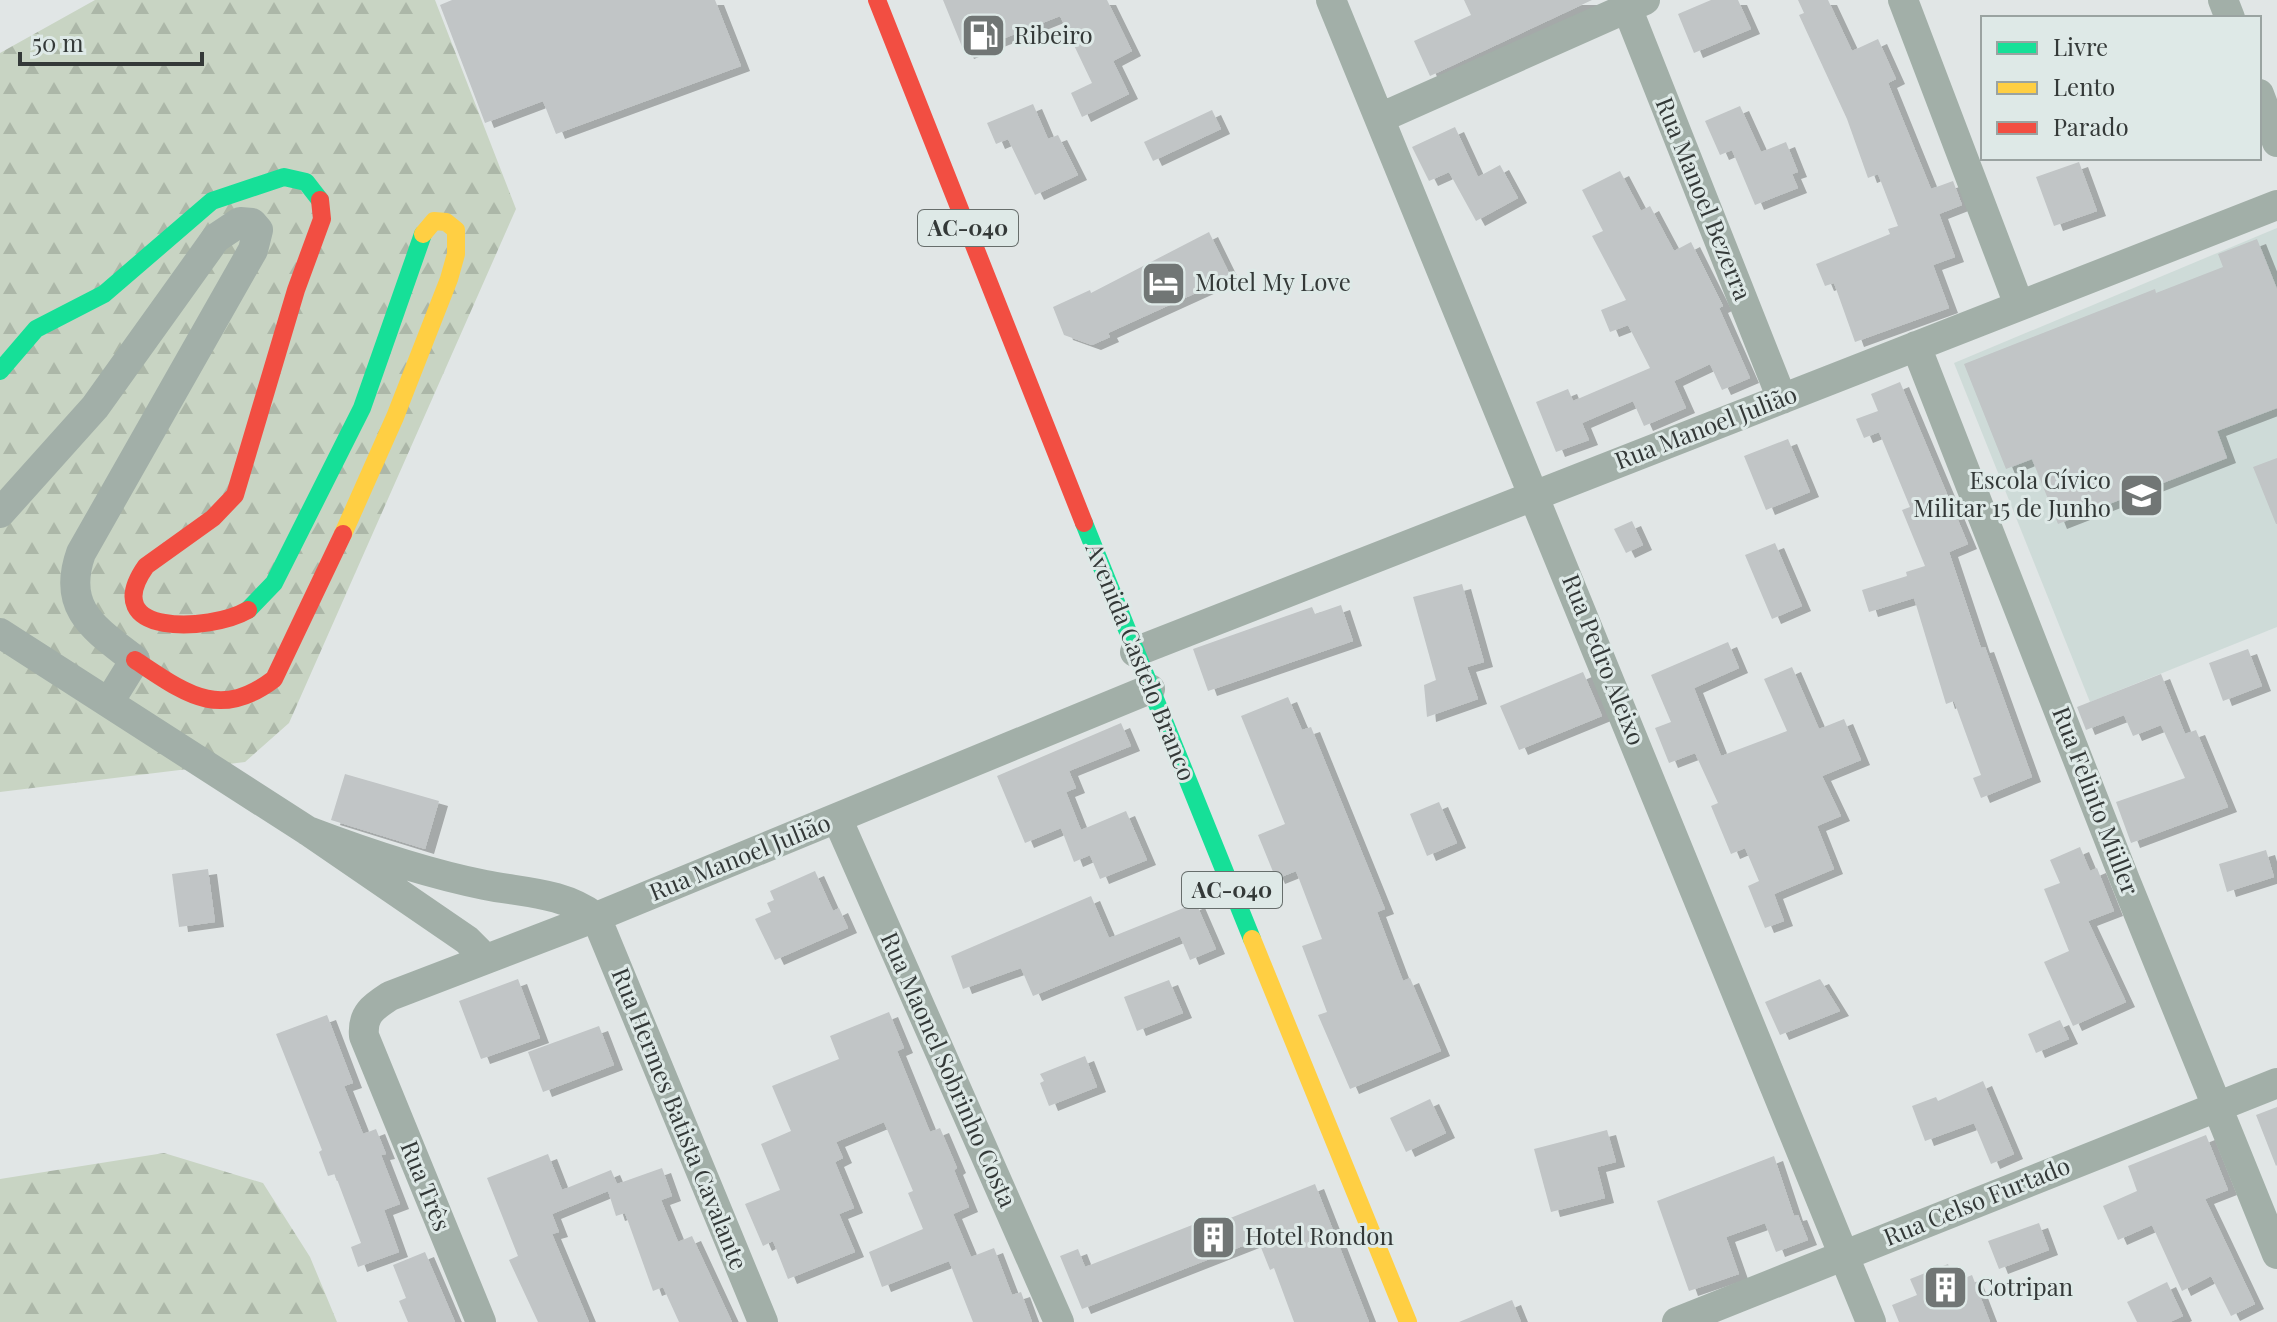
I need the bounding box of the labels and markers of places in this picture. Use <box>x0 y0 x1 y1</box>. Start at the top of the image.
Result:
fuel station icon: Ribeiro <box>959 12 1007 60</box>
place label: Ribeiro <box>1014 18 1093 50</box>
hotel icon: Motel My Love <box>1140 259 1188 307</box>
place label: Motel My Love <box>1195 265 1351 297</box>
place label: Escola Cívico Militar 15 de Junho <box>1913 463 2111 523</box>
school or university icon: Escola Cívico Militar 15 de Junho <box>2118 471 2166 519</box>
building icon: Hotel Rondon <box>1190 1213 1238 1261</box>
place label: Hotel Rondon <box>1245 1219 1394 1251</box>
building icon: Cotripan <box>1922 1264 1970 1312</box>
place label: Cotripan <box>1977 1270 2073 1302</box>

